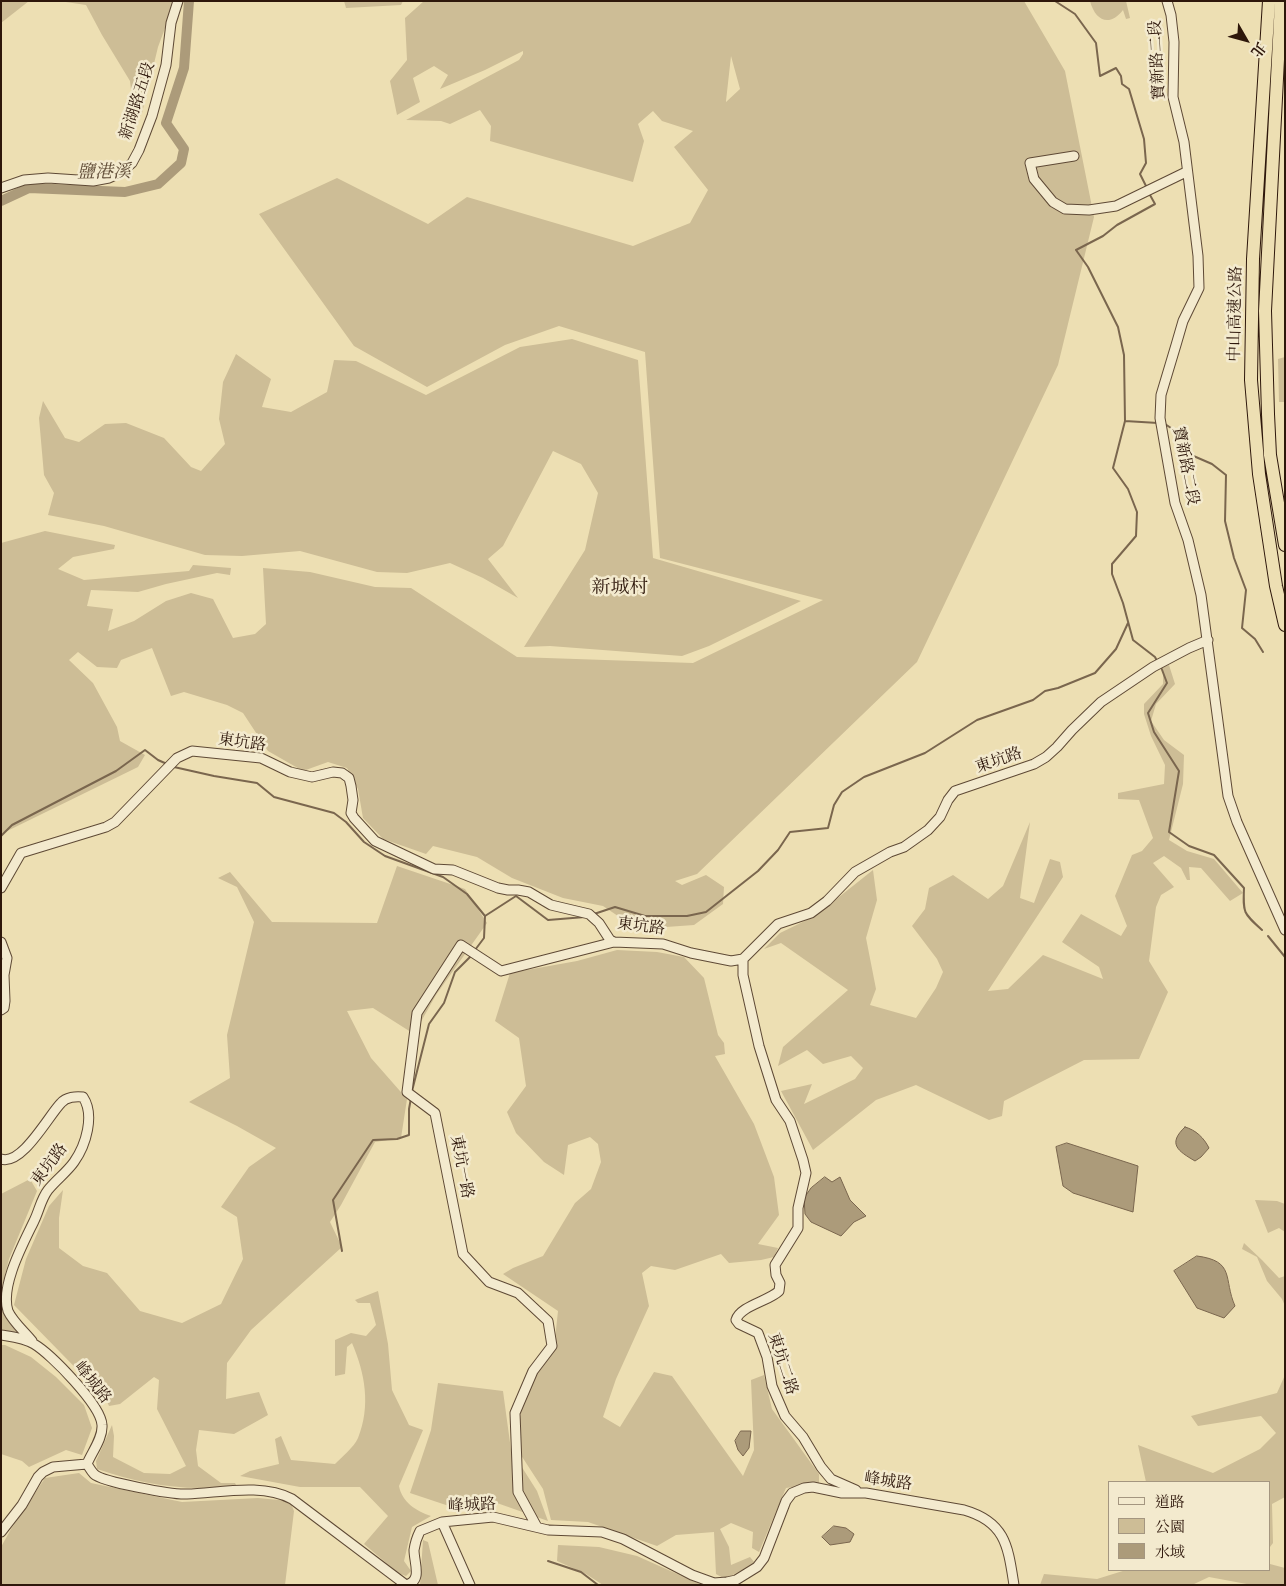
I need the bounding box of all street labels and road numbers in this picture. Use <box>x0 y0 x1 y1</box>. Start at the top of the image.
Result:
street label: 寶新路二段 <box>1146 20 1170 100</box>
street label: 新湖路五段 <box>117 60 159 142</box>
street label: 中山高速公路 <box>1226 266 1246 362</box>
street label: 寶新路二段 <box>1168 425 1202 507</box>
street label: 東坑路 <box>217 730 267 756</box>
street label: 東坑路 <box>973 744 1025 778</box>
street label: 東坑路 <box>616 915 666 939</box>
street label: 東坑一路 <box>445 1134 477 1200</box>
street label: 東坑路 <box>28 1140 72 1190</box>
street label: 東坑二路 <box>763 1331 801 1397</box>
street label: 峰城路 <box>69 1358 115 1408</box>
street label: 峰城路 <box>863 1469 913 1495</box>
street label: 峰城路 <box>448 1495 496 1517</box>

